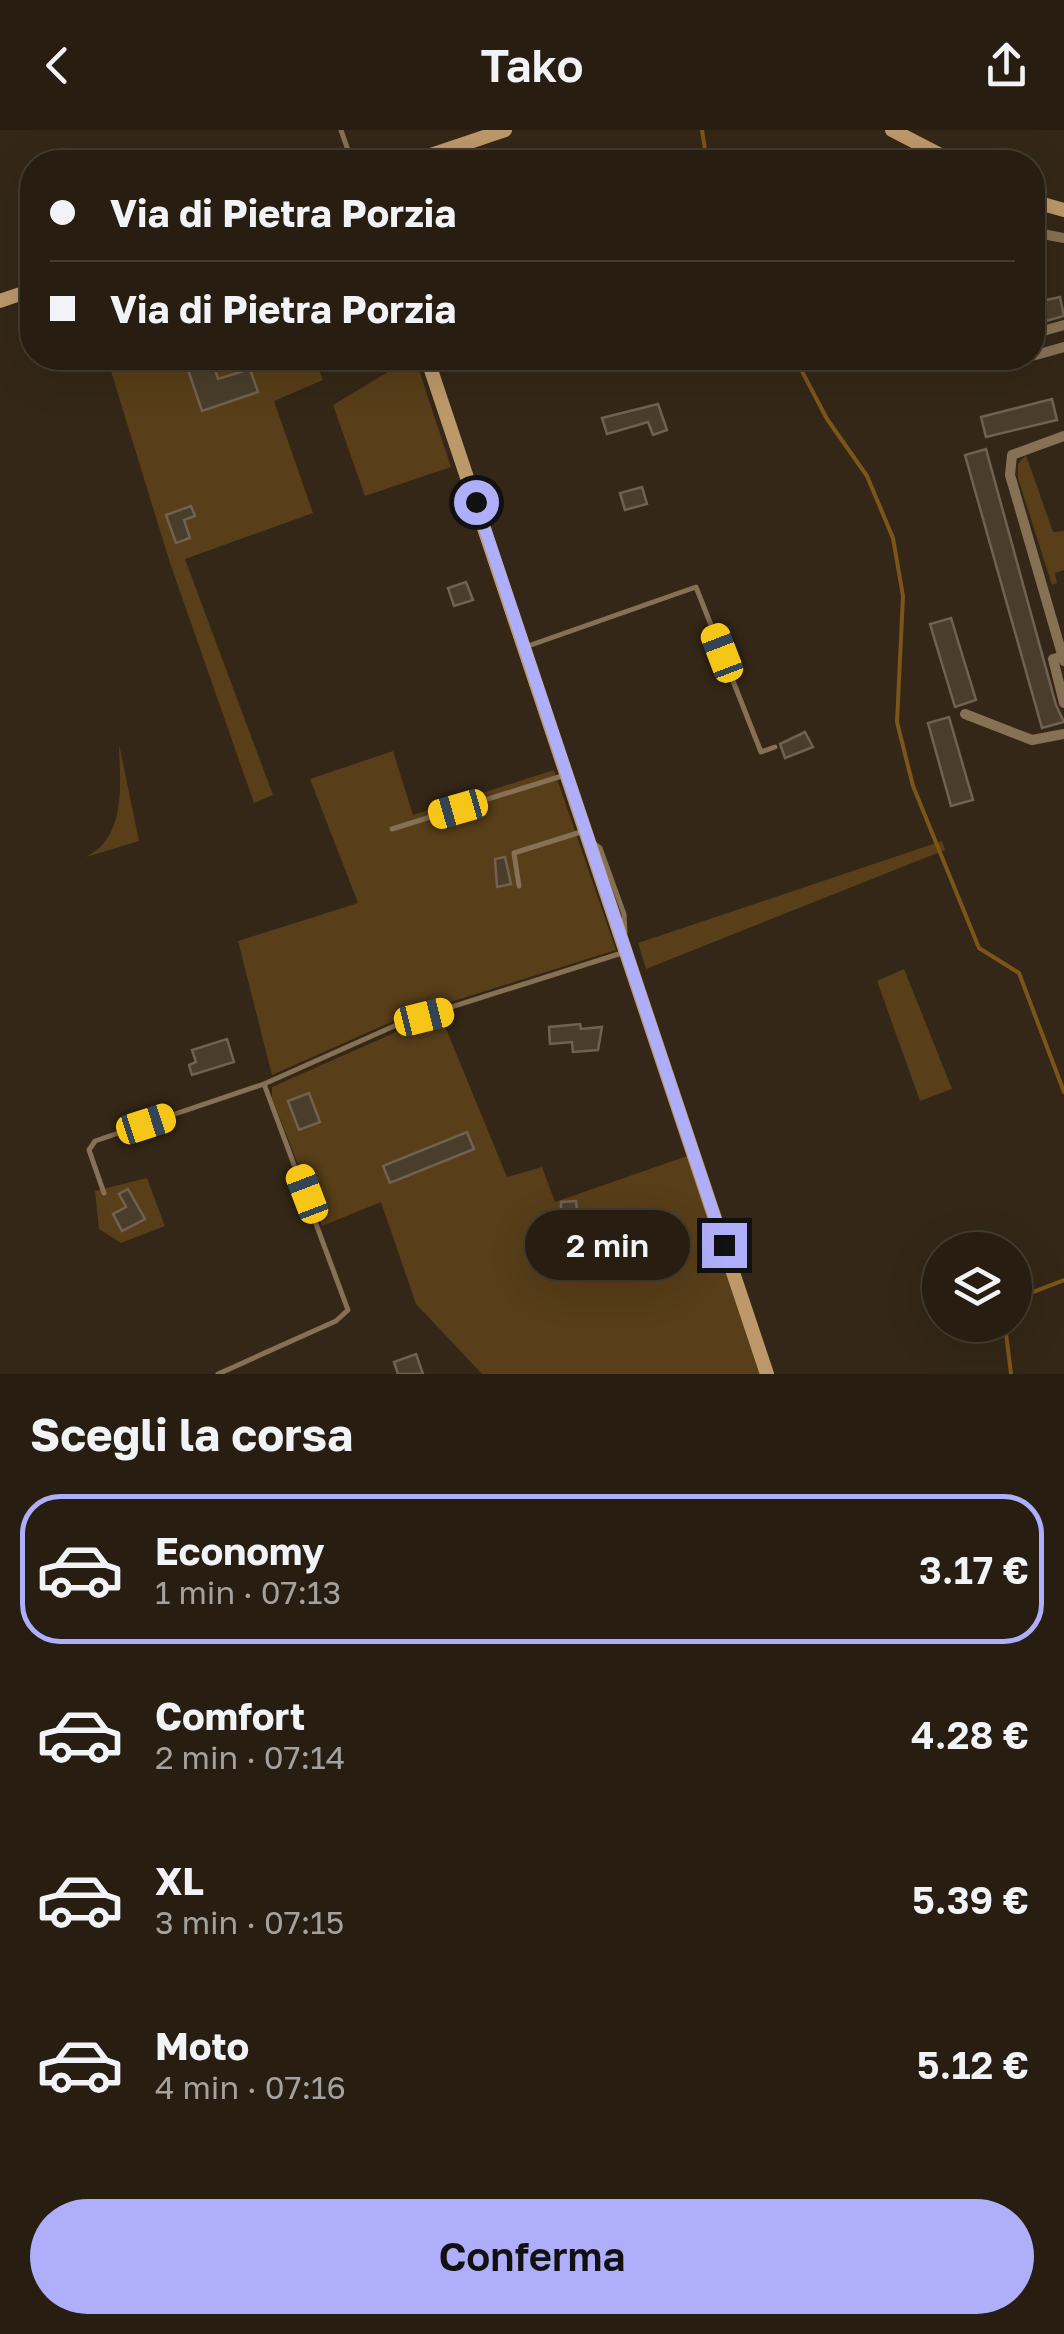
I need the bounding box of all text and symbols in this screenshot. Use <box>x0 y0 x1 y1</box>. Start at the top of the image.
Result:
icon: back <box>30 38 85 93</box>
text: Tako <box>480 38 584 92</box>
icon: share <box>979 38 1034 93</box>
text: Via di Pietra Porzia <box>110 190 456 235</box>
text: Via di Pietra Porzia <box>110 286 456 331</box>
route start <box>454 480 499 525</box>
car <box>697 620 747 686</box>
car <box>425 786 491 832</box>
car <box>391 995 457 1039</box>
car <box>113 1100 179 1148</box>
car <box>282 1161 332 1227</box>
callout: 2 min <box>524 1210 689 1280</box>
route end <box>702 1223 747 1268</box>
text: 2 min <box>566 1226 649 1264</box>
map controls <box>922 1232 1032 1342</box>
button: layers <box>922 1232 1032 1342</box>
text: Scegli la corsa <box>30 1407 353 1461</box>
icon: car <box>35 1524 125 1614</box>
text: Economy <box>155 1528 324 1573</box>
text: 3.17 € <box>919 1547 1029 1592</box>
text: 1 min · 07:13 <box>155 1573 341 1611</box>
icon: car <box>35 1689 125 1779</box>
text: Comfort <box>155 1693 305 1738</box>
text: 4.28 € <box>911 1712 1029 1757</box>
text: 2 min · 07:14 <box>155 1738 345 1776</box>
icon: car <box>35 1854 125 1944</box>
text: XL <box>155 1858 204 1903</box>
text: 5.39 € <box>912 1877 1029 1922</box>
text: 3 min · 07:15 <box>155 1903 344 1941</box>
icon: car <box>35 2019 125 2109</box>
text: Moto <box>155 2023 249 2068</box>
text: 5.12 € <box>917 2042 1029 2087</box>
text: 4 min · 07:16 <box>155 2068 346 2106</box>
button: Conferma <box>30 2199 1034 2314</box>

